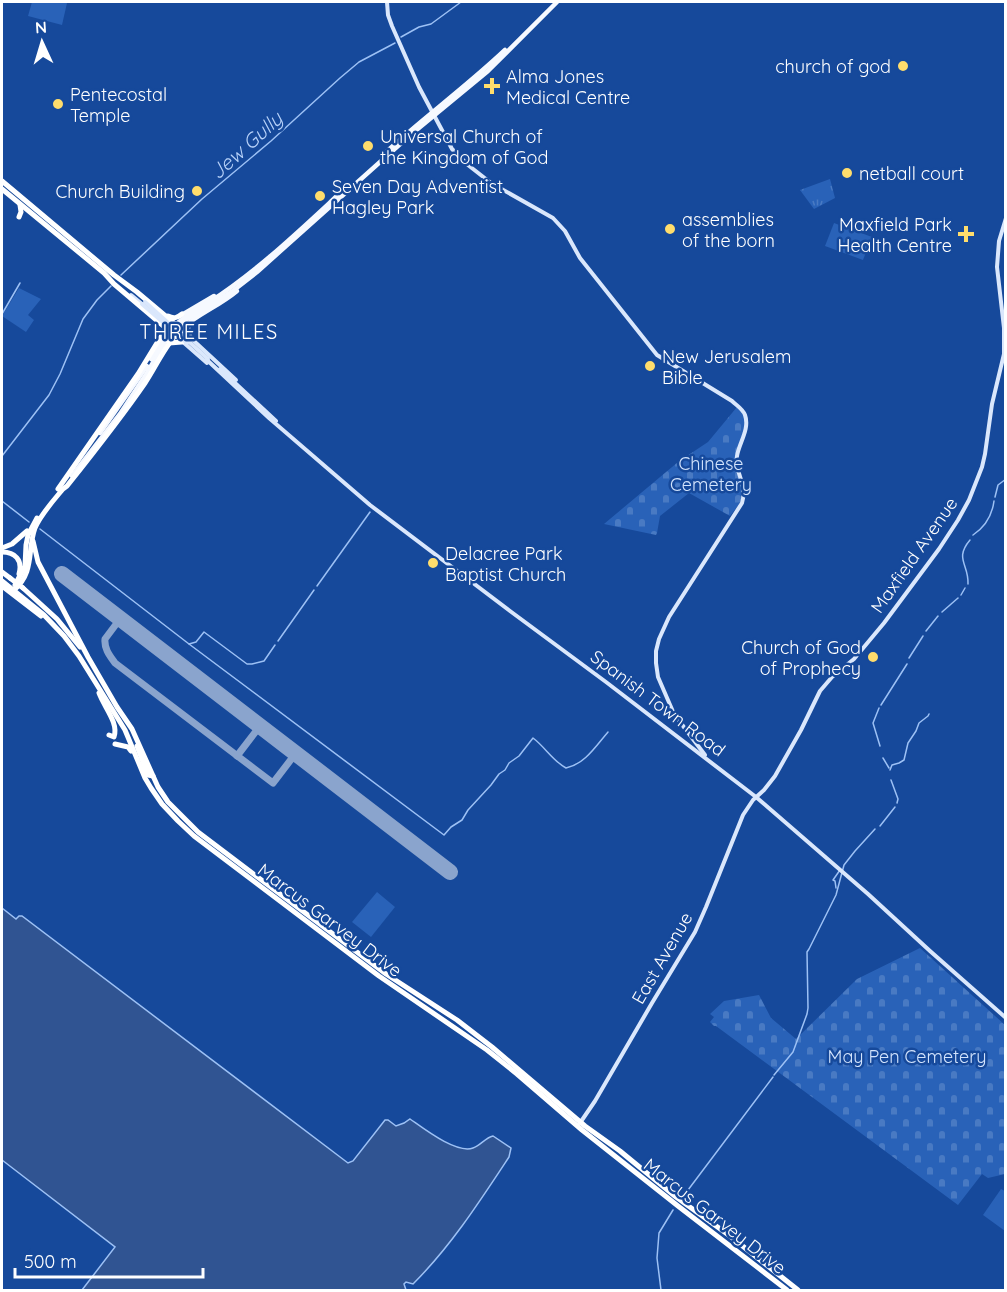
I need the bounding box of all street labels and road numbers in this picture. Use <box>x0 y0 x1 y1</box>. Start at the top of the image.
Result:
street label: Maxfield Avenue <box>865 493 963 617</box>
street label: Spanish Town Road <box>586 645 730 761</box>
street label: Marcus Garvey Drive <box>253 858 407 982</box>
street label: East Avenue <box>627 908 697 1008</box>
street label: Marcus Garvey Drive <box>639 1153 791 1279</box>

